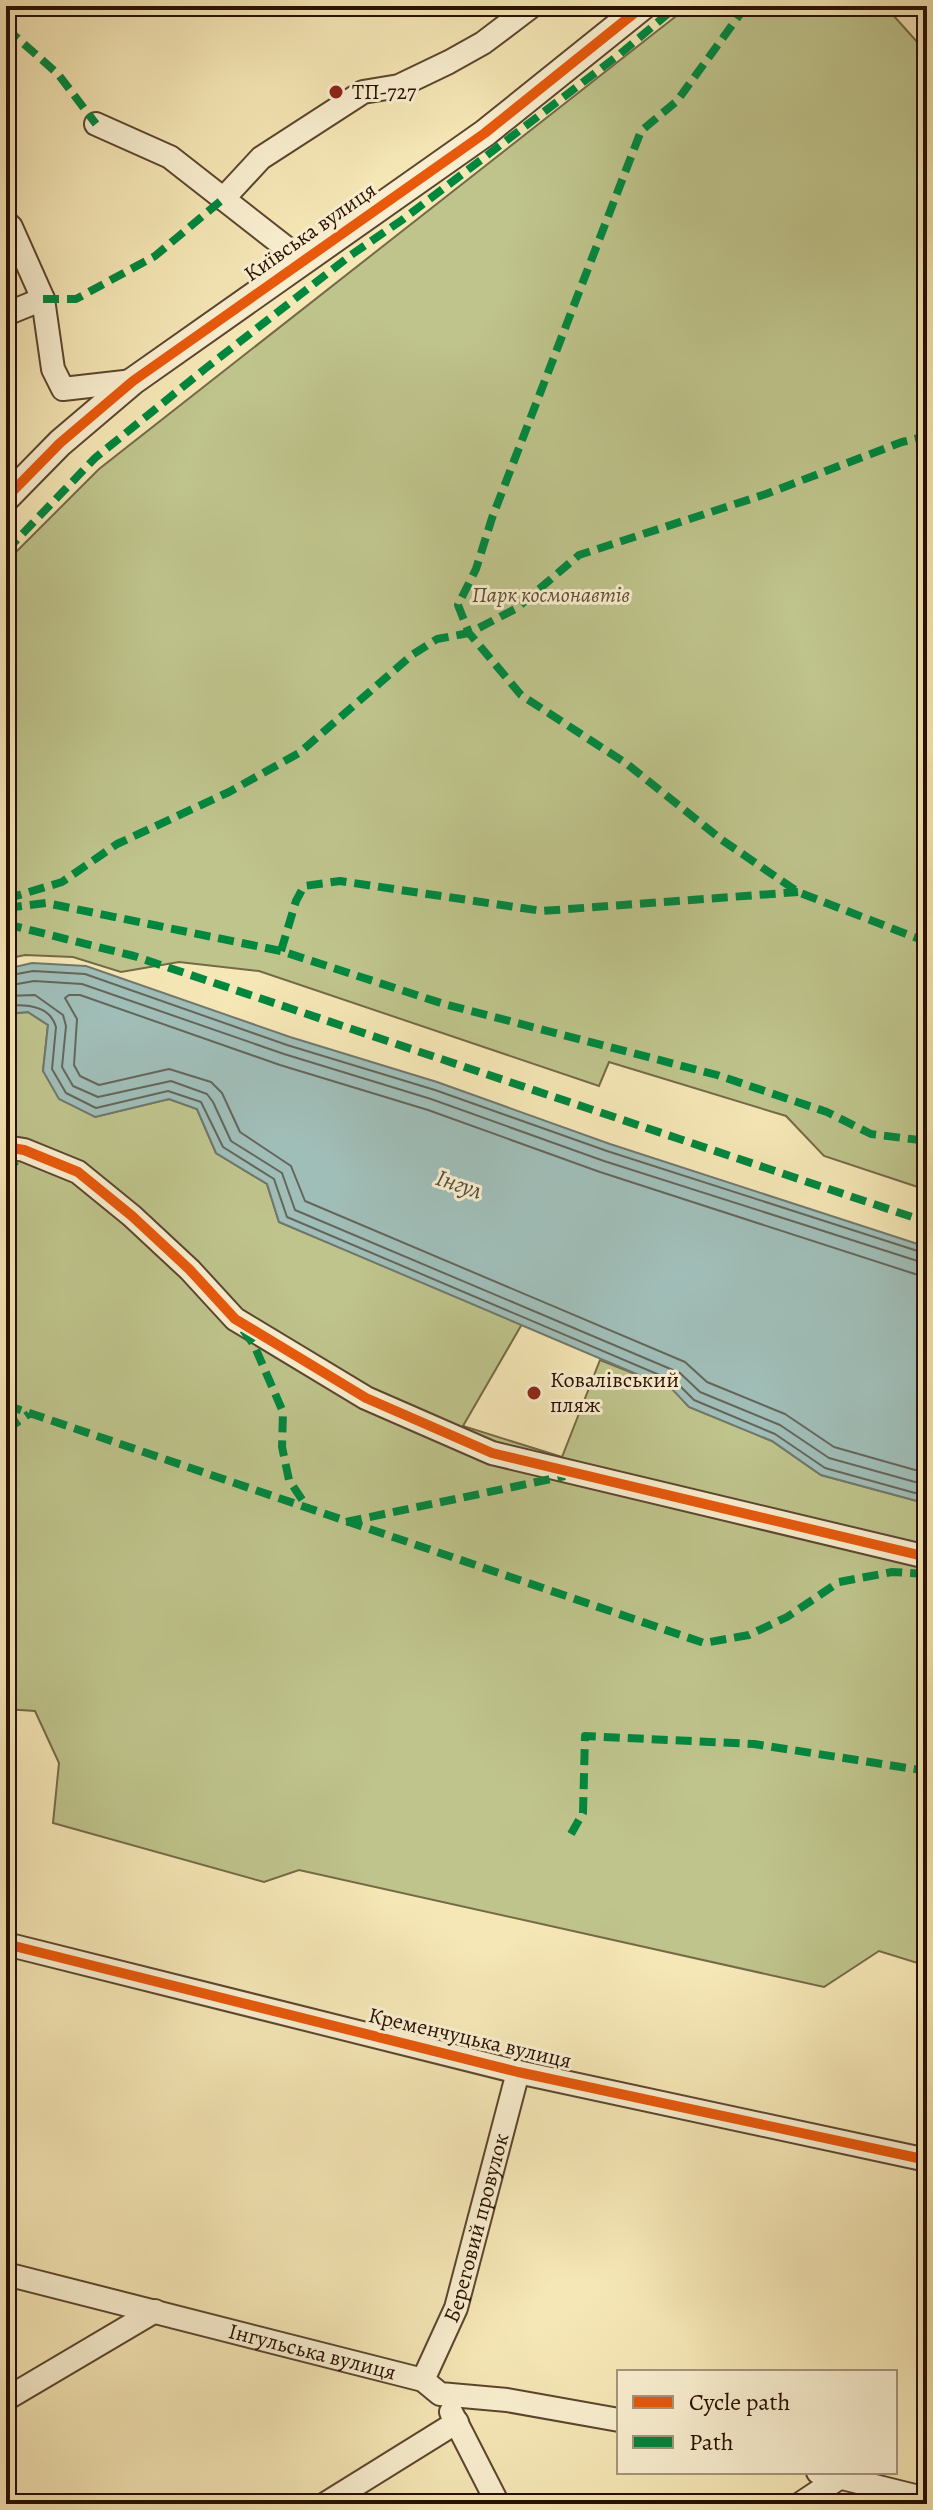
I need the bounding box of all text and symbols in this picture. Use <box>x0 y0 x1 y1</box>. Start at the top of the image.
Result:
place label: ТП-727 <box>352 77 417 107</box>
marker: ТП-727 <box>327 83 345 101</box>
street label: Київська вулиця <box>238 175 382 289</box>
park label: Парк космонавтів <box>472 580 630 610</box>
water label: Інгул <box>432 1161 487 1207</box>
place label: Ковалівський пляж <box>550 1365 679 1420</box>
marker: Ковалівський пляж <box>525 1384 543 1402</box>
street label: Кременчуцька вулиця <box>365 2000 575 2076</box>
street label: Береговий провулок <box>436 2130 516 2328</box>
street label: Інгульська вулиця <box>225 2316 399 2388</box>
legend <box>617 2370 897 2474</box>
text: Cycle path <box>689 2386 790 2418</box>
text: Path <box>689 2426 734 2458</box>

